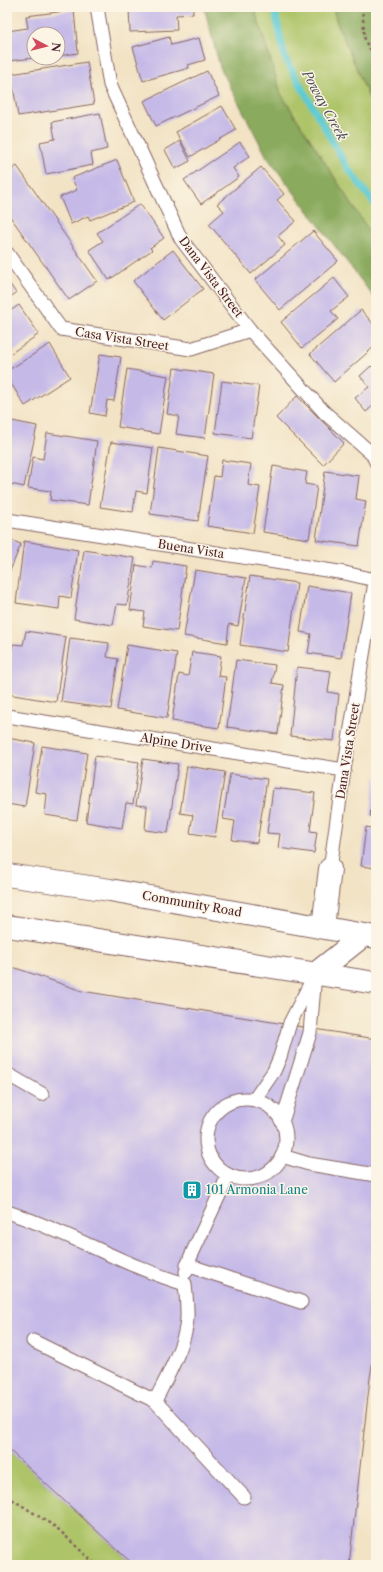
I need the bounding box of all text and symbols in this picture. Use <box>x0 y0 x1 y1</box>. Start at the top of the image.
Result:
north arrow <box>26 26 66 66</box>
text: N <box>48 42 63 53</box>
water label: Poway Creek <box>299 66 351 143</box>
street label: Dana Vista Street <box>176 233 247 321</box>
street label: Casa Vista Street <box>74 324 171 353</box>
street label: Buena Vista <box>157 536 226 561</box>
street label: Dana Vista Street <box>332 701 363 800</box>
street label: Alpine Drive <box>138 729 213 756</box>
street label: Community Road <box>141 887 244 920</box>
building icon: 101 Armonia Lane <box>181 1179 203 1201</box>
place label: 101 Armonia Lane <box>206 1182 308 1197</box>

